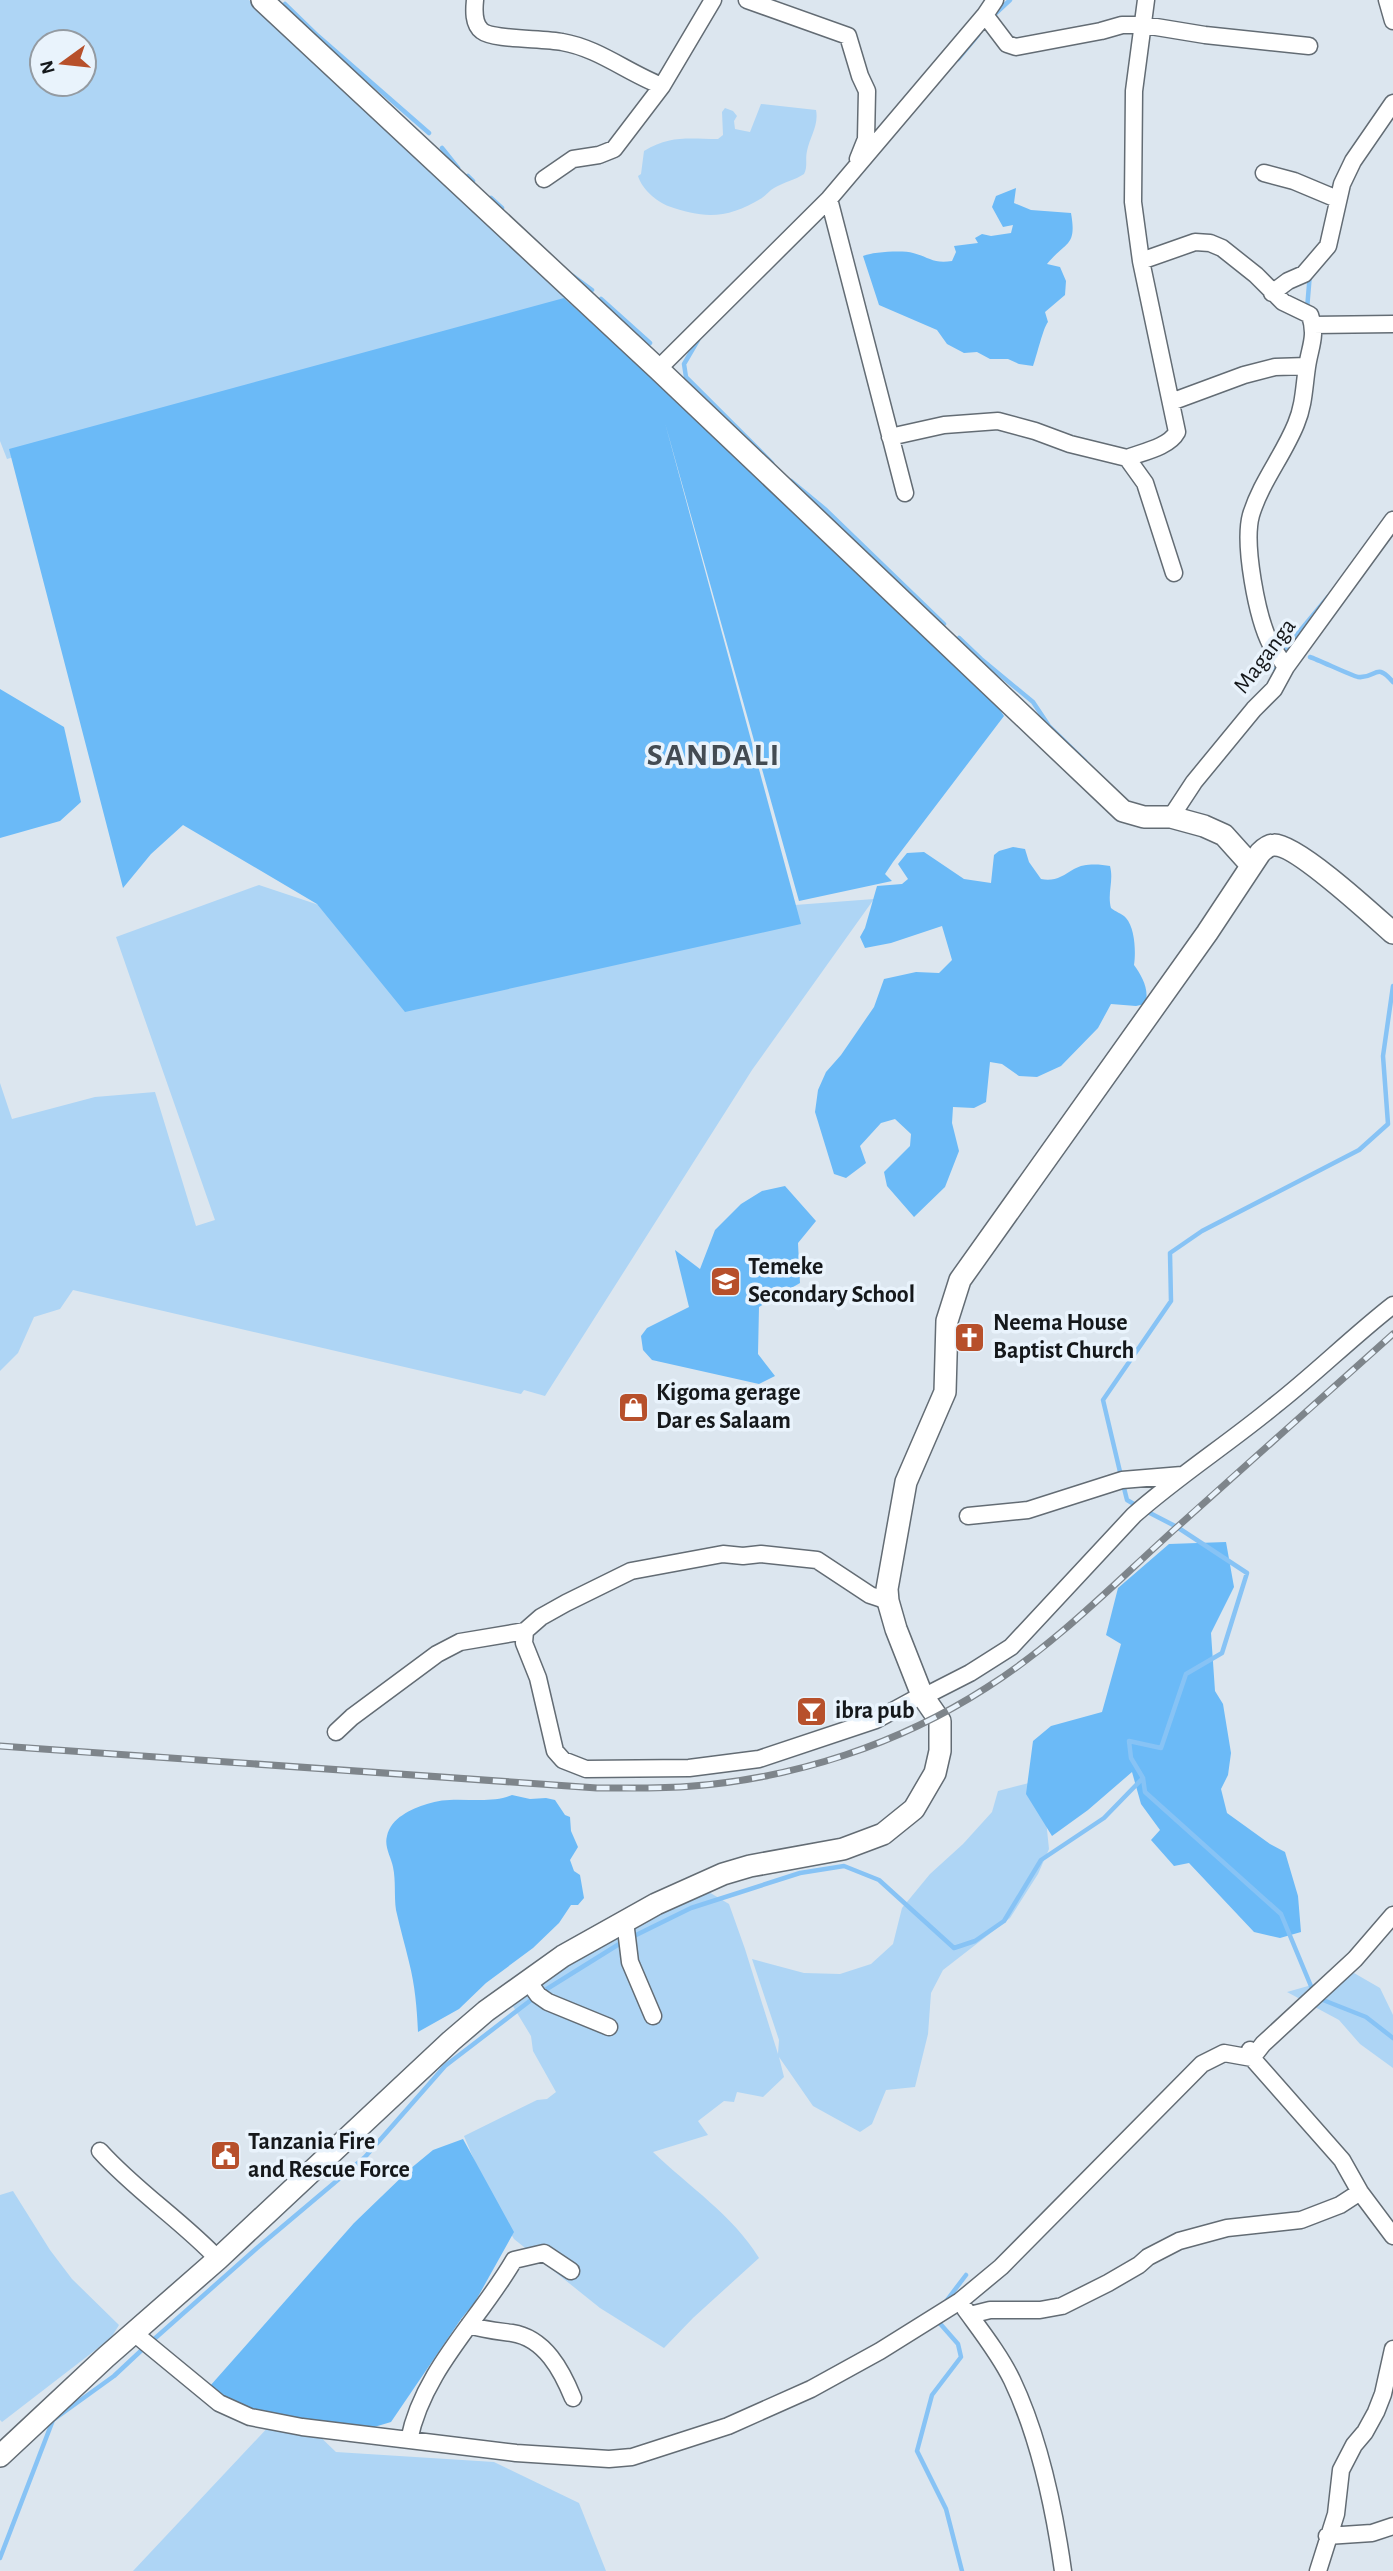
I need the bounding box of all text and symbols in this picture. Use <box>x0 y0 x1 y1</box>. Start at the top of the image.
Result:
north arrow <box>28 28 98 98</box>
text: N <box>37 58 59 76</box>
street label: Maganga <box>1229 614 1301 698</box>
district label: SANDALI <box>647 739 781 771</box>
place label: Temeke Secondary School <box>748 1255 915 1307</box>
school or university icon: Temeke Secondary School <box>708 1264 742 1298</box>
place label: Neema House Baptist Church <box>993 1311 1134 1363</box>
church icon: Neema House Baptist Church <box>953 1320 987 1354</box>
place label: Kigoma gerage Dar es Salaam <box>656 1381 801 1433</box>
shop icon: Kigoma gerage Dar es Salaam <box>616 1390 650 1424</box>
bar icon: ibra pub <box>795 1694 829 1728</box>
place label: ibra pub <box>835 1699 914 1723</box>
place label: Tanzania Fire and Rescue Force <box>248 2130 410 2182</box>
public building icon: Tanzania Fire and Rescue Force <box>208 2139 242 2173</box>

